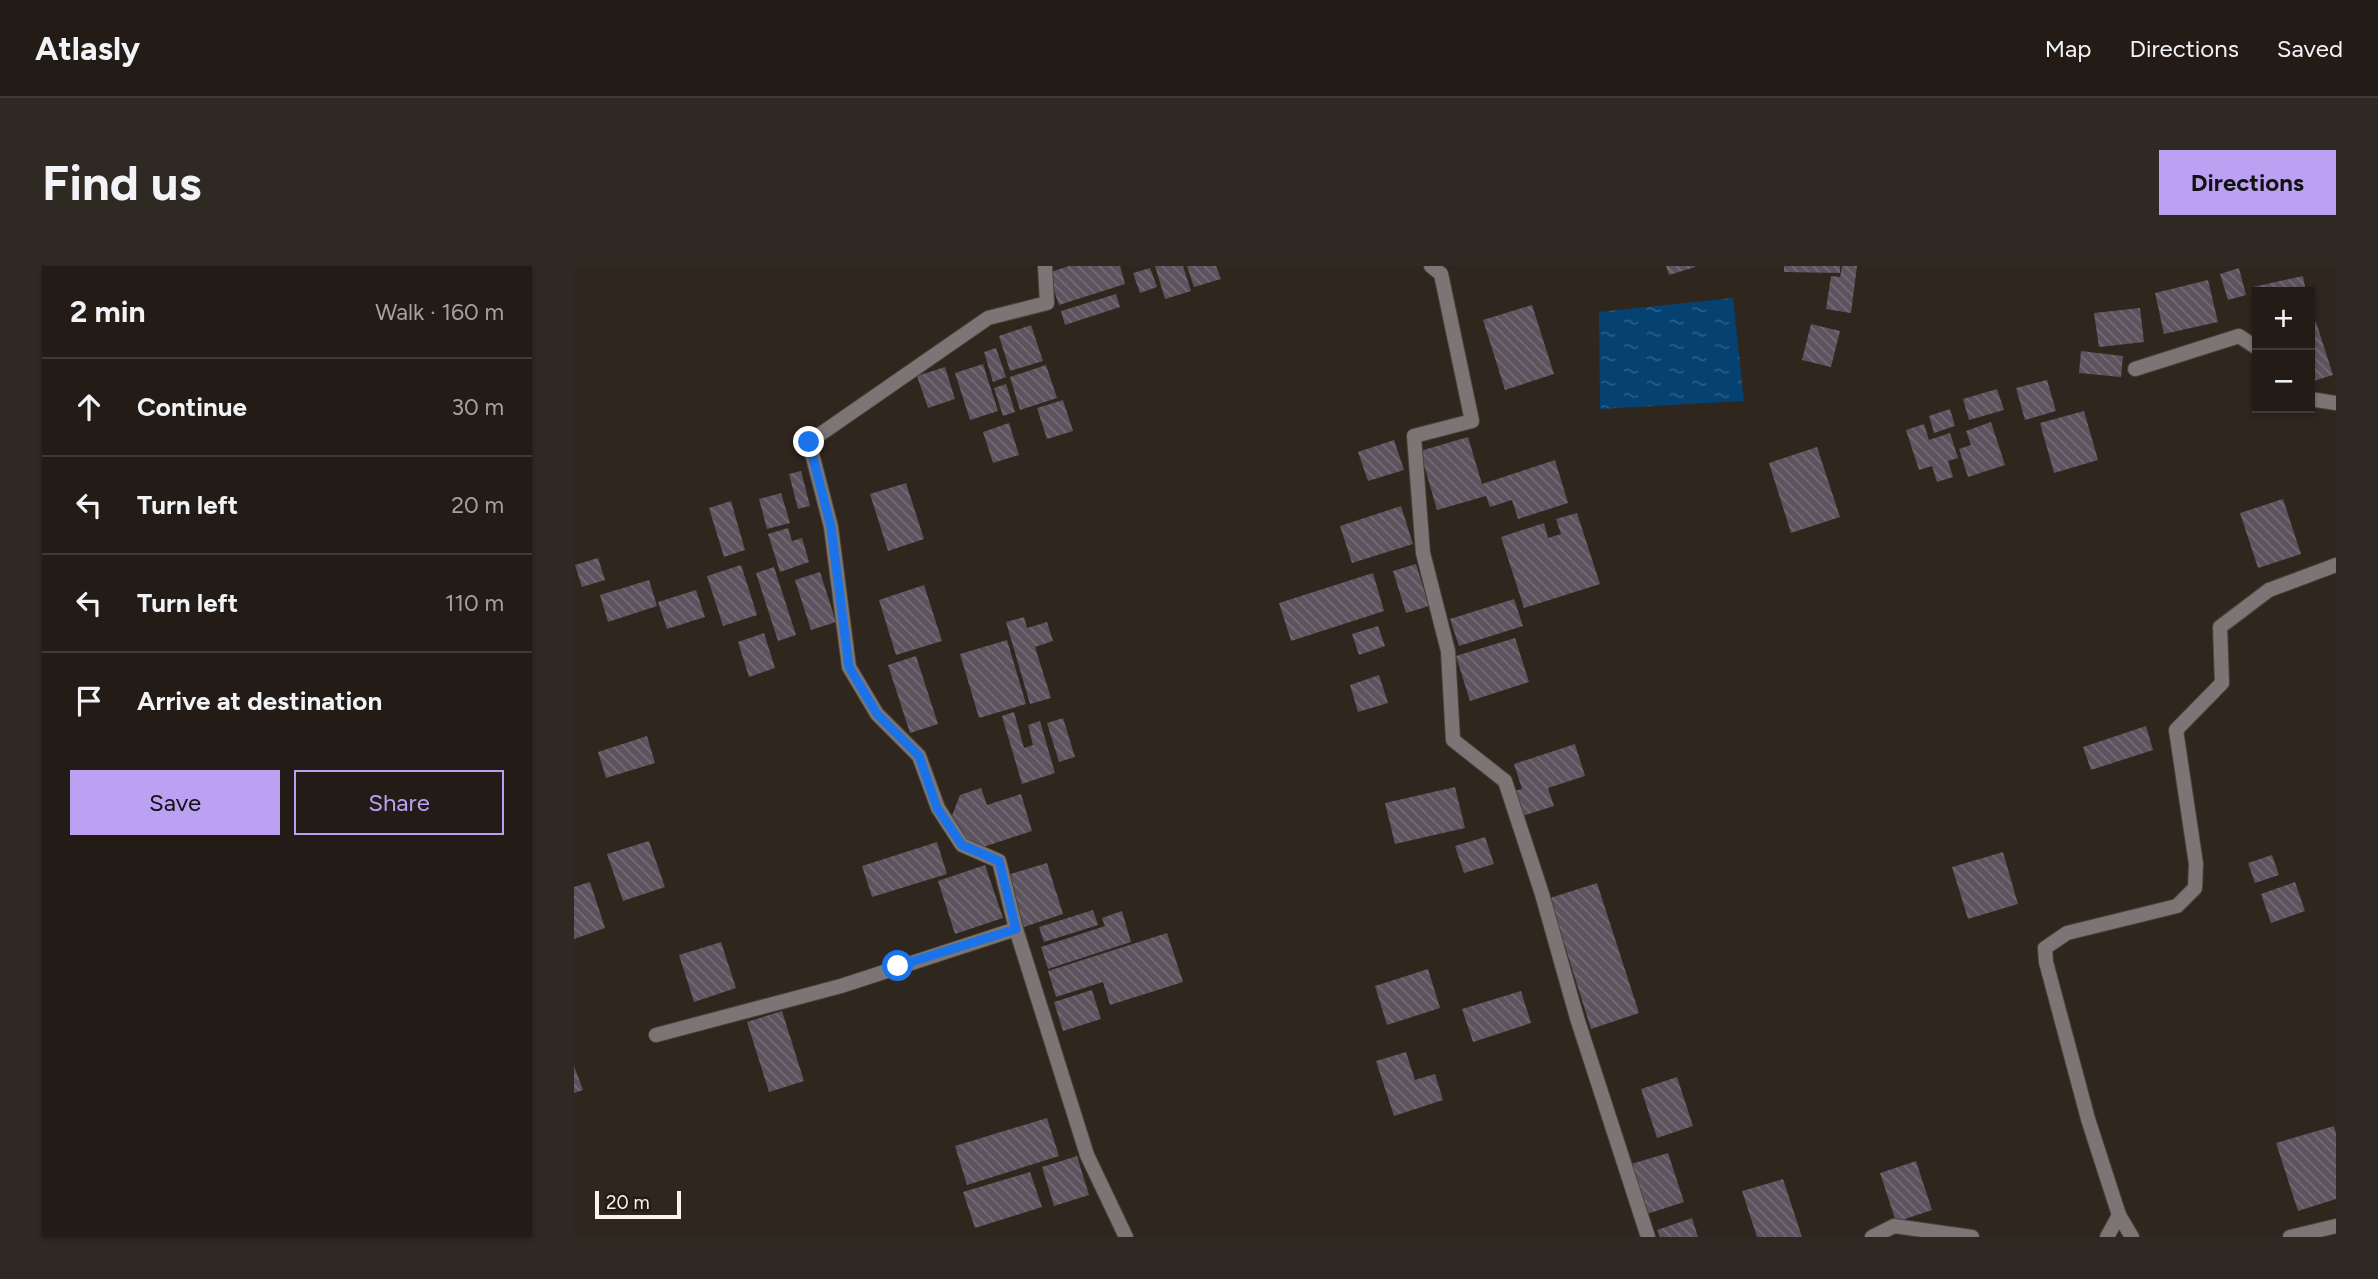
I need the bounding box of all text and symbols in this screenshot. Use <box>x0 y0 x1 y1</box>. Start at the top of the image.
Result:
text: Atlasly <box>35 29 140 68</box>
text: Map <box>2045 34 2091 63</box>
text: Directions <box>2129 34 2239 63</box>
text: Saved <box>2277 34 2343 63</box>
button: Directions <box>2159 150 2336 215</box>
text: Find us <box>42 153 201 212</box>
map controls <box>2252 287 2315 413</box>
button: + <box>2252 287 2315 350</box>
text: 2 min <box>70 293 146 330</box>
text: Walk · 160 m <box>375 298 504 326</box>
button: − <box>2252 350 2315 413</box>
icon: ahead <box>70 388 108 426</box>
text: Continue <box>137 391 247 423</box>
text: 30 m <box>451 393 504 421</box>
route end <box>793 426 824 457</box>
icon: left <box>70 486 108 524</box>
text: Turn left <box>137 489 238 521</box>
text: 20 m <box>451 491 504 519</box>
icon: left <box>70 584 108 622</box>
text: Turn left <box>137 587 238 619</box>
text: 110 m <box>445 589 504 617</box>
icon: arrive <box>70 682 108 720</box>
text: Arrive at destination <box>137 685 382 717</box>
button: Save <box>70 770 280 835</box>
button: Share <box>294 770 504 835</box>
route start <box>882 950 913 981</box>
scale bar <box>595 1188 681 1220</box>
text: 20 m <box>606 1191 650 1214</box>

